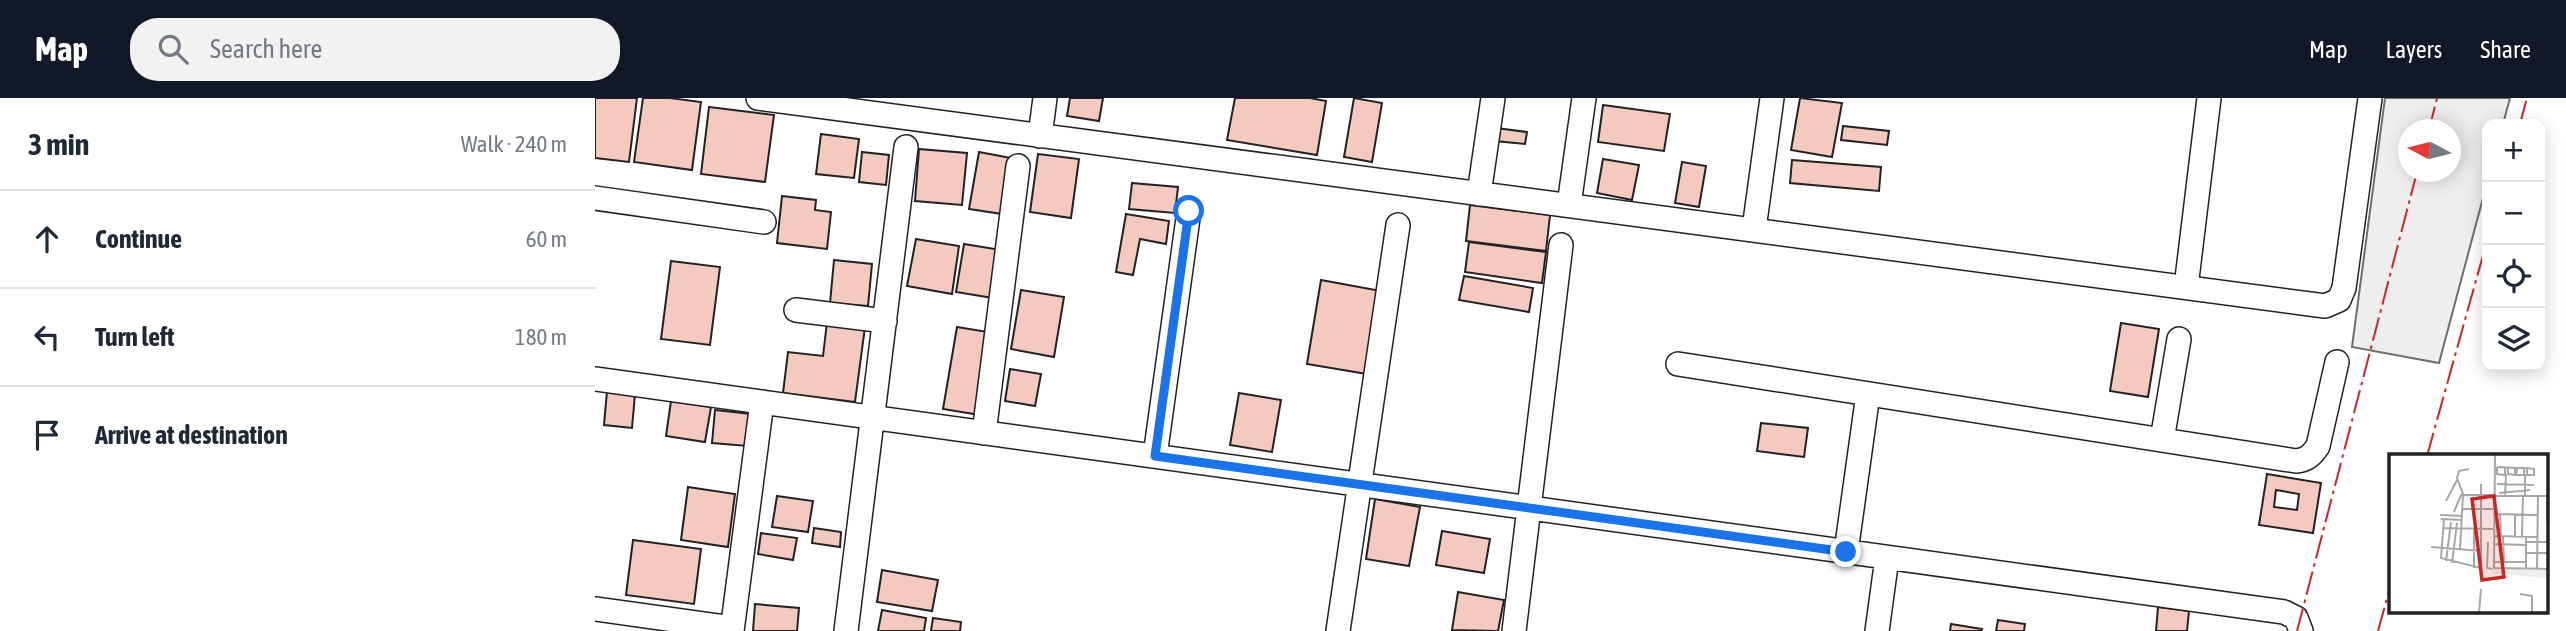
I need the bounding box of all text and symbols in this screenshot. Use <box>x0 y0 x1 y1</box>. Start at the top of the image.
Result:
search box <box>130 18 620 81</box>
text: Map <box>35 30 88 68</box>
icon: search <box>154 30 192 68</box>
text: Search here <box>210 34 322 64</box>
text: Map <box>2309 36 2348 63</box>
text: Layers <box>2386 36 2442 63</box>
text: Share <box>2480 36 2531 63</box>
north arrow <box>2398 119 2461 182</box>
map controls <box>2482 119 2545 371</box>
button: + <box>2482 119 2545 182</box>
text: 3 min <box>28 127 89 161</box>
text: Walk · 240 m <box>461 131 567 157</box>
button: − <box>2482 182 2545 245</box>
route start <box>1173 195 1204 226</box>
icon: ahead <box>28 220 66 258</box>
text: Continue <box>95 224 182 254</box>
text: 60 m <box>526 226 567 252</box>
button: locate <box>2482 245 2545 308</box>
button: layers <box>2482 308 2545 371</box>
icon: left <box>28 318 66 356</box>
text: Turn left <box>95 322 175 352</box>
text: 180 m <box>515 324 567 350</box>
icon: arrive <box>28 416 66 454</box>
text: Arrive at destination <box>95 420 288 450</box>
inset map <box>2389 454 2549 614</box>
route end <box>1830 536 1861 567</box>

